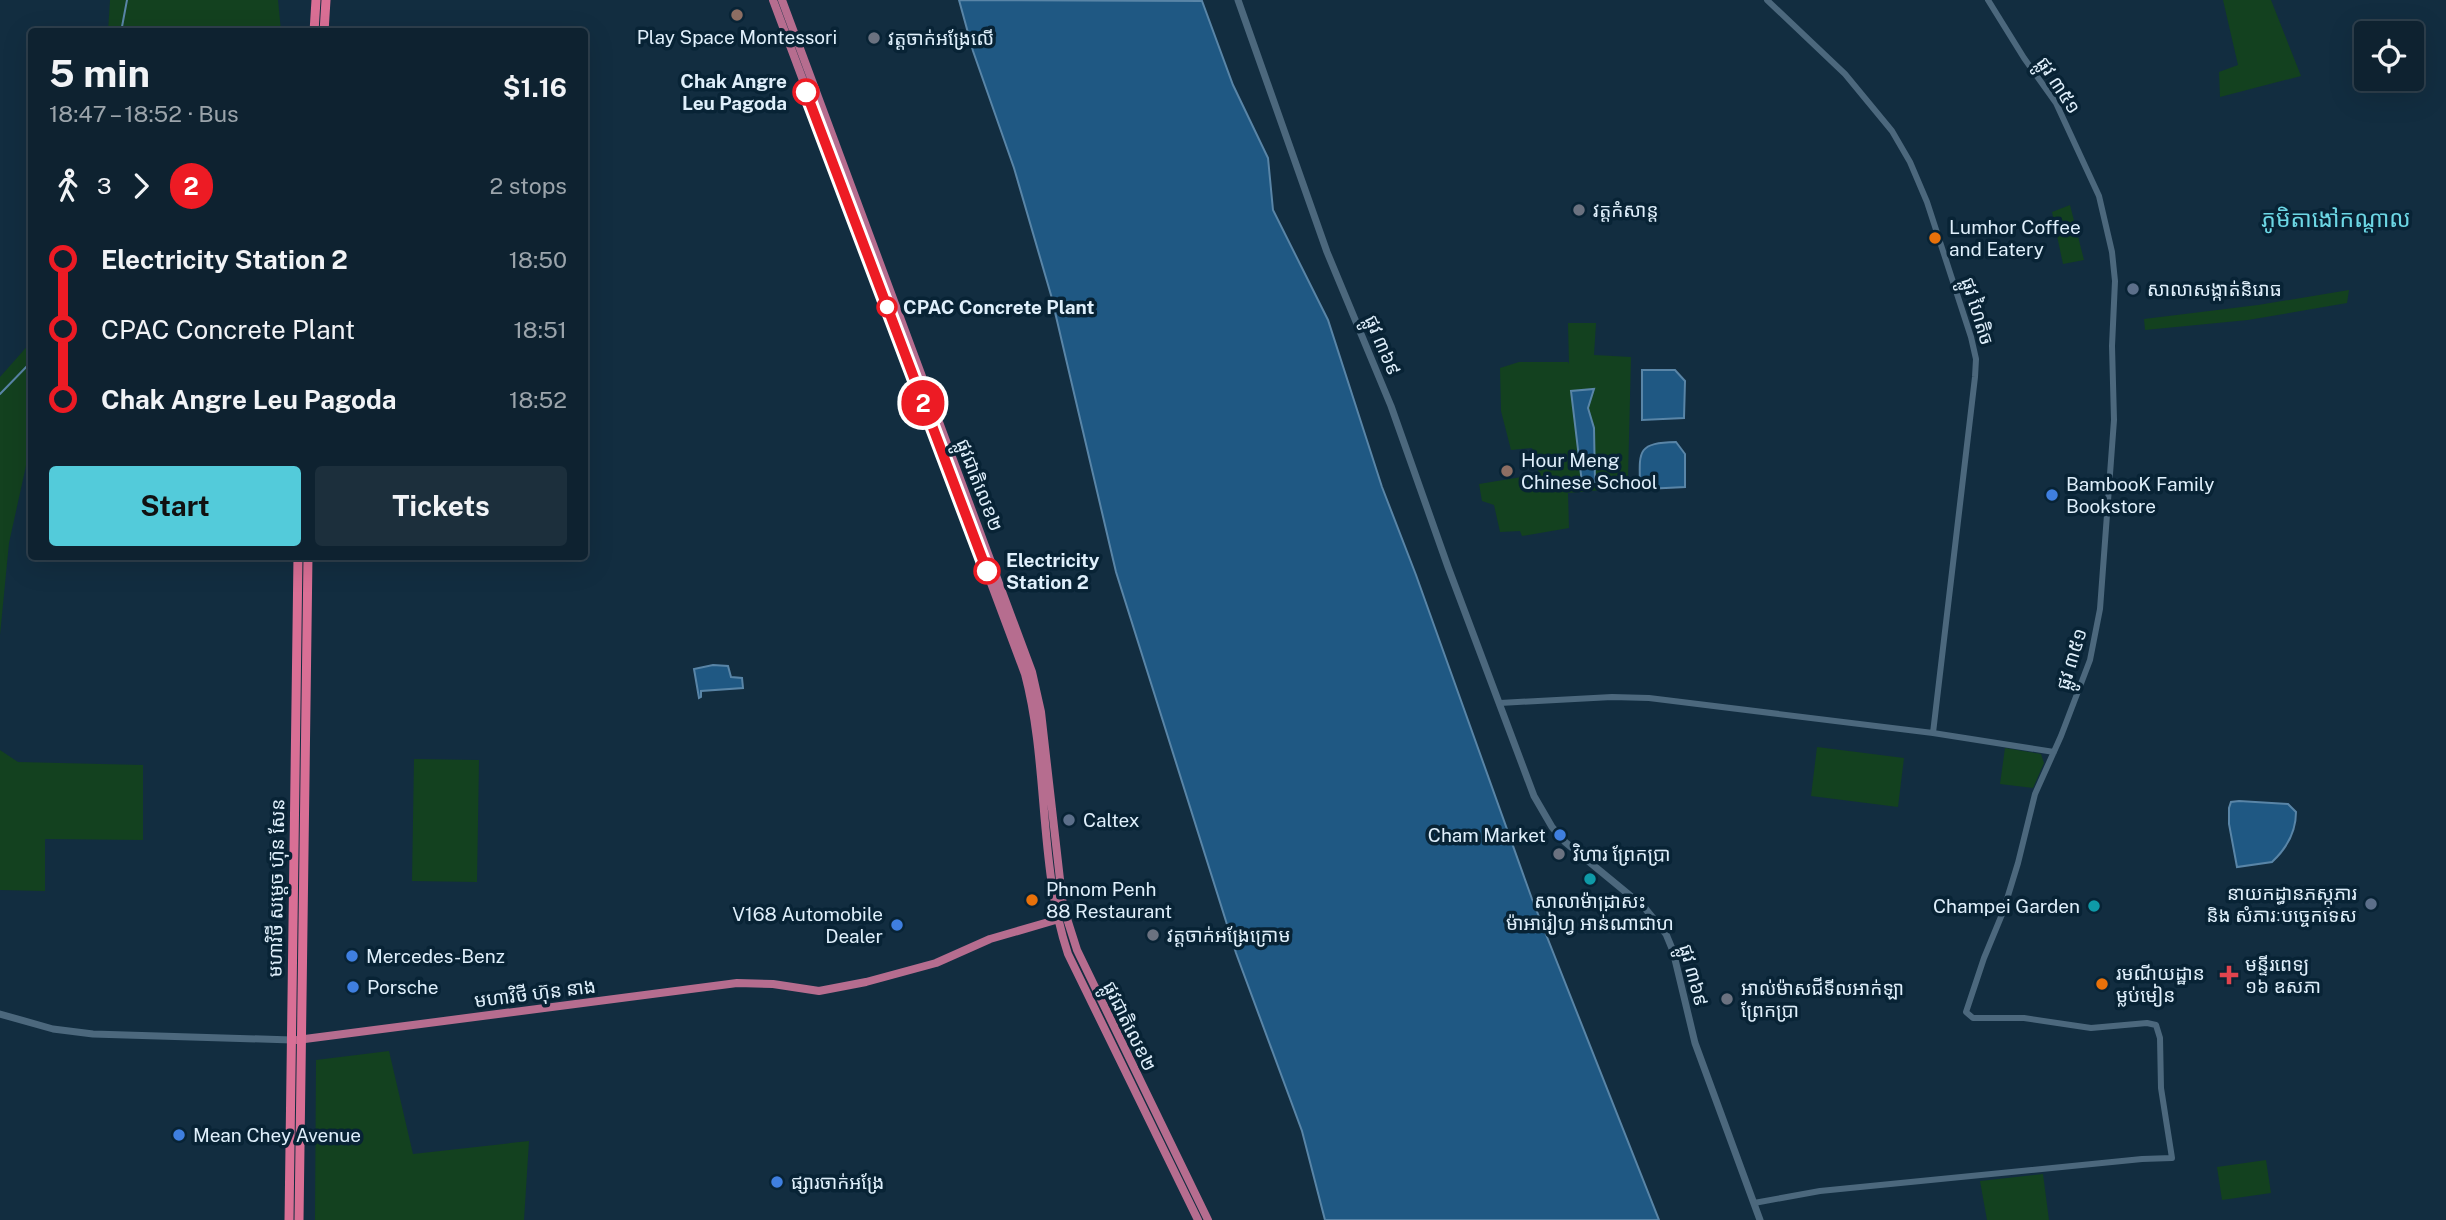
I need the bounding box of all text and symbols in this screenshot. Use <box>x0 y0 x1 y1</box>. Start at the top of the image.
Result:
marker: Play Space Montessori <box>729 7 745 23</box>
map controls <box>2354 21 2424 91</box>
button: locate <box>2354 21 2424 91</box>
place label: Play Space Montessori <box>637 26 837 48</box>
place label: វត្តចាក់អង្រែលើ <box>888 27 994 50</box>
marker: វត្តចាក់អង្រែលើ <box>866 30 882 46</box>
text: 5 min <box>49 51 150 96</box>
street label: ផ្លូវ ៣៥១ <box>2027 52 2085 121</box>
place label: Chak Angre Leu Pagoda <box>680 70 787 114</box>
text: $1.16 <box>503 72 567 103</box>
marker: Chak Angre Leu Pagoda <box>793 79 819 105</box>
text: 18:47 – 18:52 · Bus <box>49 100 239 127</box>
icon: walk <box>49 167 87 205</box>
icon: forward <box>122 167 160 205</box>
text: 3 <box>97 172 112 199</box>
text: 2 <box>184 172 199 200</box>
text: 2 stops <box>489 172 567 199</box>
place label: វត្តកំសាន្ត <box>1593 199 1659 222</box>
marker: វត្តកំសាន្ត <box>1571 202 1587 218</box>
district label: ភូមិតាងៅកណ្តាល <box>2261 205 2411 234</box>
place label: Lumhor Coffee and Eatery <box>1949 216 2081 260</box>
marker: Lumhor Coffee and Eatery <box>1927 230 1943 246</box>
text: Electricity Station 2 <box>101 244 348 275</box>
text: 18:50 <box>509 246 567 273</box>
street label: ផ្លូវ ហៃតិច <box>1951 274 1999 349</box>
place label: សាលាសង្កាត់និរោធ <box>2147 278 2282 301</box>
marker: សាលាសង្កាត់និរោធ <box>2125 281 2141 297</box>
place label: CPAC Concrete Plant <box>903 296 1094 318</box>
marker: CPAC Concrete Plant <box>877 297 897 317</box>
street label: ផ្លូវ ៣៦៩ <box>1354 312 1406 381</box>
text: CPAC Concrete Plant <box>101 314 355 345</box>
text: 18:51 <box>513 316 567 343</box>
line badge: 2 <box>900 380 946 426</box>
text: Chak Angre Leu Pagoda <box>101 384 397 415</box>
text: 18:52 <box>509 386 567 413</box>
text: 2 <box>915 389 931 417</box>
street label: ផ្លូវជាតិលេខ២ <box>946 436 1008 537</box>
place label: Hour Meng Chinese School <box>1521 449 1658 493</box>
marker: Hour Meng Chinese School <box>1499 463 1515 479</box>
button: Start <box>49 466 301 546</box>
button: Tickets <box>315 466 567 546</box>
place label: BambooK Family Bookstore <box>2066 473 2214 517</box>
marker: BambooK Family Bookstore <box>2044 487 2060 503</box>
place label: Electricity Station 2 <box>1006 549 1100 593</box>
marker: Electricity Station 2 <box>974 558 1000 584</box>
street label: ផ្លូវ ៣៥១ <box>2051 625 2097 694</box>
street label: មហាវិថី សម្តេច ហ៊ុន សែន <box>263 798 291 978</box>
place label: Caltex <box>1083 809 1140 831</box>
marker: Caltex <box>1061 812 1077 828</box>
place label: Cham Market <box>1428 824 1546 846</box>
marker: Cham Market <box>1552 827 1568 843</box>
place label: វិហារ ព្រែកប្រា <box>1572 843 1670 866</box>
marker: វិហារ ព្រែកប្រា <box>1551 846 1567 862</box>
marker: សាលាម៉ាដ្រាសះ ម៉ាអារៀហ្វ អាន់ណាជាហ <box>1582 871 1598 887</box>
place label: Phnom Penh 88 Restaurant <box>1046 878 1172 922</box>
place label: នាយកដ្ធានភស្កុភារ និង សំភារៈបច្ចេកទេស <box>2206 882 2357 927</box>
place label: សាលាម៉ាដ្រាសះ ម៉ាអារៀហ្វ អាន់ណាជាហ <box>1506 890 1674 935</box>
marker: Phnom Penh 88 Restaurant <box>1024 892 1040 908</box>
place label: Champei Garden <box>1933 895 2080 917</box>
marker: នាយកដ្ធានភស្កុភារ និង សំភារៈបច្ចេកទេស <box>2363 896 2379 912</box>
marker: Champei Garden <box>2086 898 2102 914</box>
place label: V168 Automobile Dealer <box>732 903 883 947</box>
marker: V168 Automobile Dealer <box>889 917 905 933</box>
place label: វត្តចាក់អង្រែក្រោម <box>1167 924 1290 947</box>
marker: វត្តចាក់អង្រែក្រោម <box>1145 927 1161 943</box>
street label: ផ្លូវ ៣៦៩ <box>1669 942 1713 1010</box>
place label: Mercedes-Benz <box>366 945 505 967</box>
marker: Mercedes-Benz <box>344 948 360 964</box>
place label: មន្ទីរពេទ្យ ១៦ ឧសភា <box>2245 953 2321 997</box>
place label: រមណីយដ្ឋាន ម្លប់មៀន <box>2116 962 2205 1007</box>
marker: មន្ទីរពេទ្យ ១៦ ឧសភា <box>2219 965 2239 985</box>
street label: មហាវិថី ហ៊ុន នាង <box>473 975 597 1014</box>
place label: Porsche <box>367 976 439 998</box>
marker: រមណីយដ្ឋាន ម្លប់មៀន <box>2094 976 2110 992</box>
street label: ផ្លូវជាតិលេខ២ <box>1093 977 1161 1077</box>
place label: អាល់ម៉ាសជីទីលអាក់ឡា ព្រែកប្រា <box>1741 977 1904 1022</box>
marker: Porsche <box>345 979 361 995</box>
marker: អាល់ម៉ាសជីទីលអាក់ឡា ព្រែកប្រា <box>1719 991 1735 1007</box>
place label: Mean Chey Avenue <box>193 1124 361 1146</box>
marker: Mean Chey Avenue <box>171 1127 187 1143</box>
place label: ផ្សារចាក់អង្រែ <box>791 1171 884 1194</box>
marker: ផ្សារចាក់អង្រែ <box>769 1174 785 1190</box>

